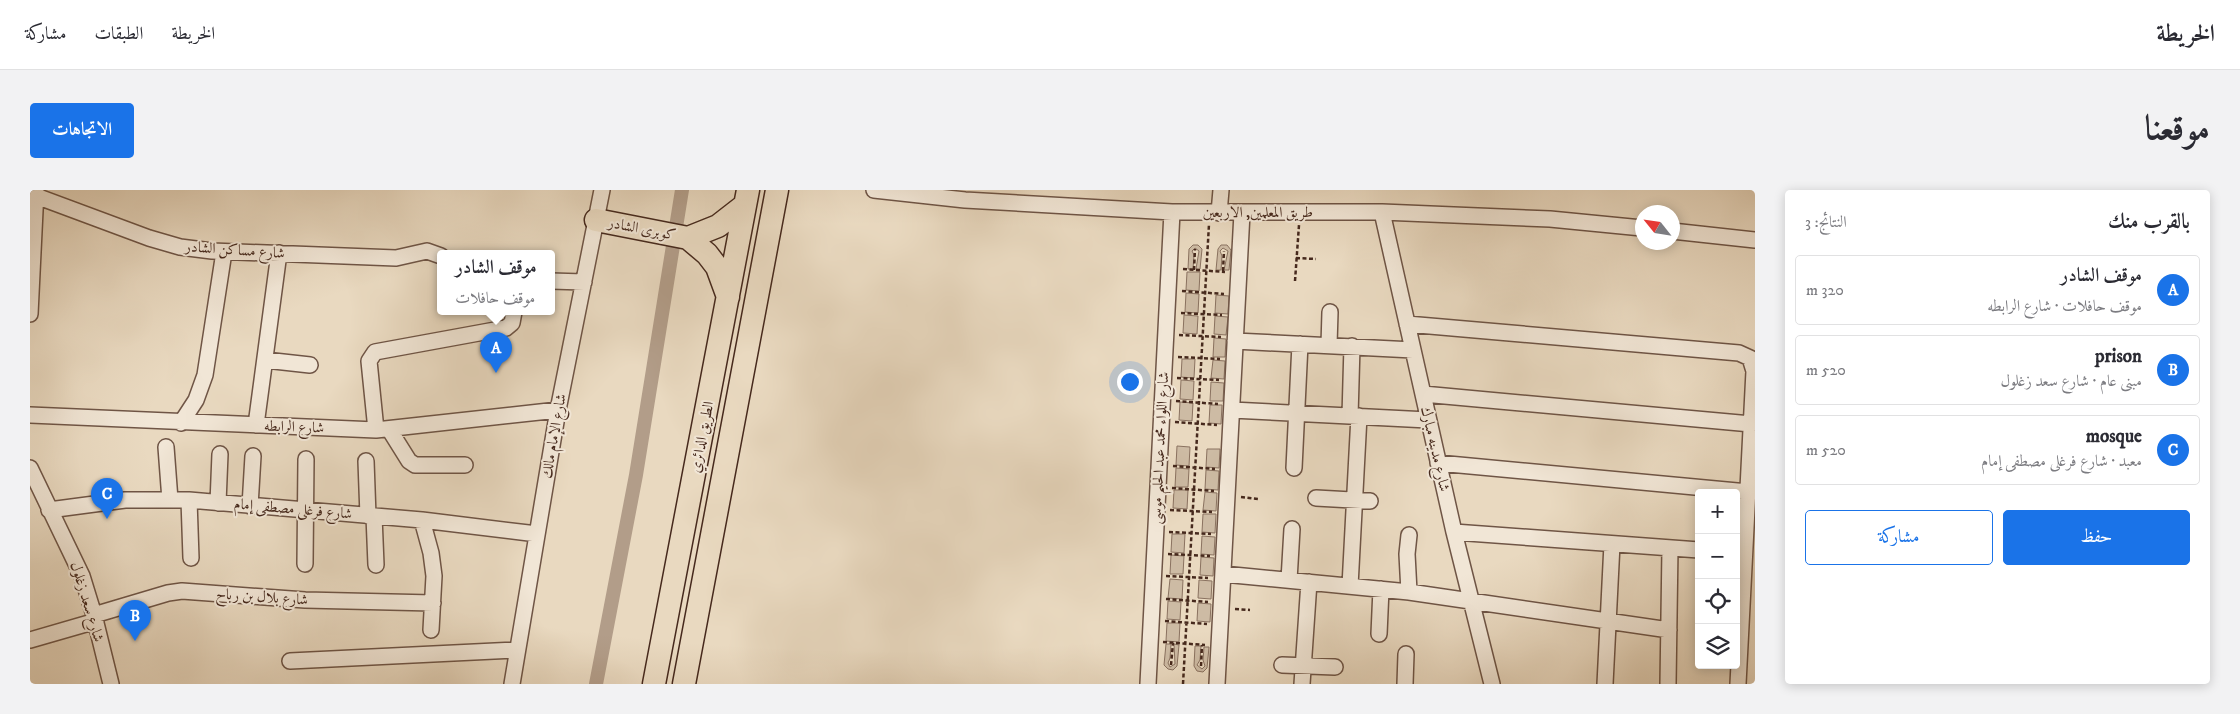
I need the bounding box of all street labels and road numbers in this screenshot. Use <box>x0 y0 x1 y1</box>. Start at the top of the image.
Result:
street label: طريق المعلمين, الاربعين <box>1203 203 1313 222</box>
street label: كوبرى الشادر <box>605 213 678 245</box>
street label: شارع مساكن الشادر <box>182 237 286 266</box>
street label: شارع اللواء محمد عبد الحليم موسى <box>1147 371 1178 525</box>
street label: شارع الإمام مالك <box>537 392 574 480</box>
street label: الطريق الدائري <box>686 400 720 475</box>
street label: شارع مدينه مبارك <box>1413 405 1454 494</box>
street label: شارع الرابطه <box>263 416 324 441</box>
street label: شارع فرغلى مصطفى إمام <box>233 494 353 527</box>
street label: شارع سعد زغلول <box>63 560 108 645</box>
street label: شارع بلال بن رباح <box>215 584 309 613</box>

